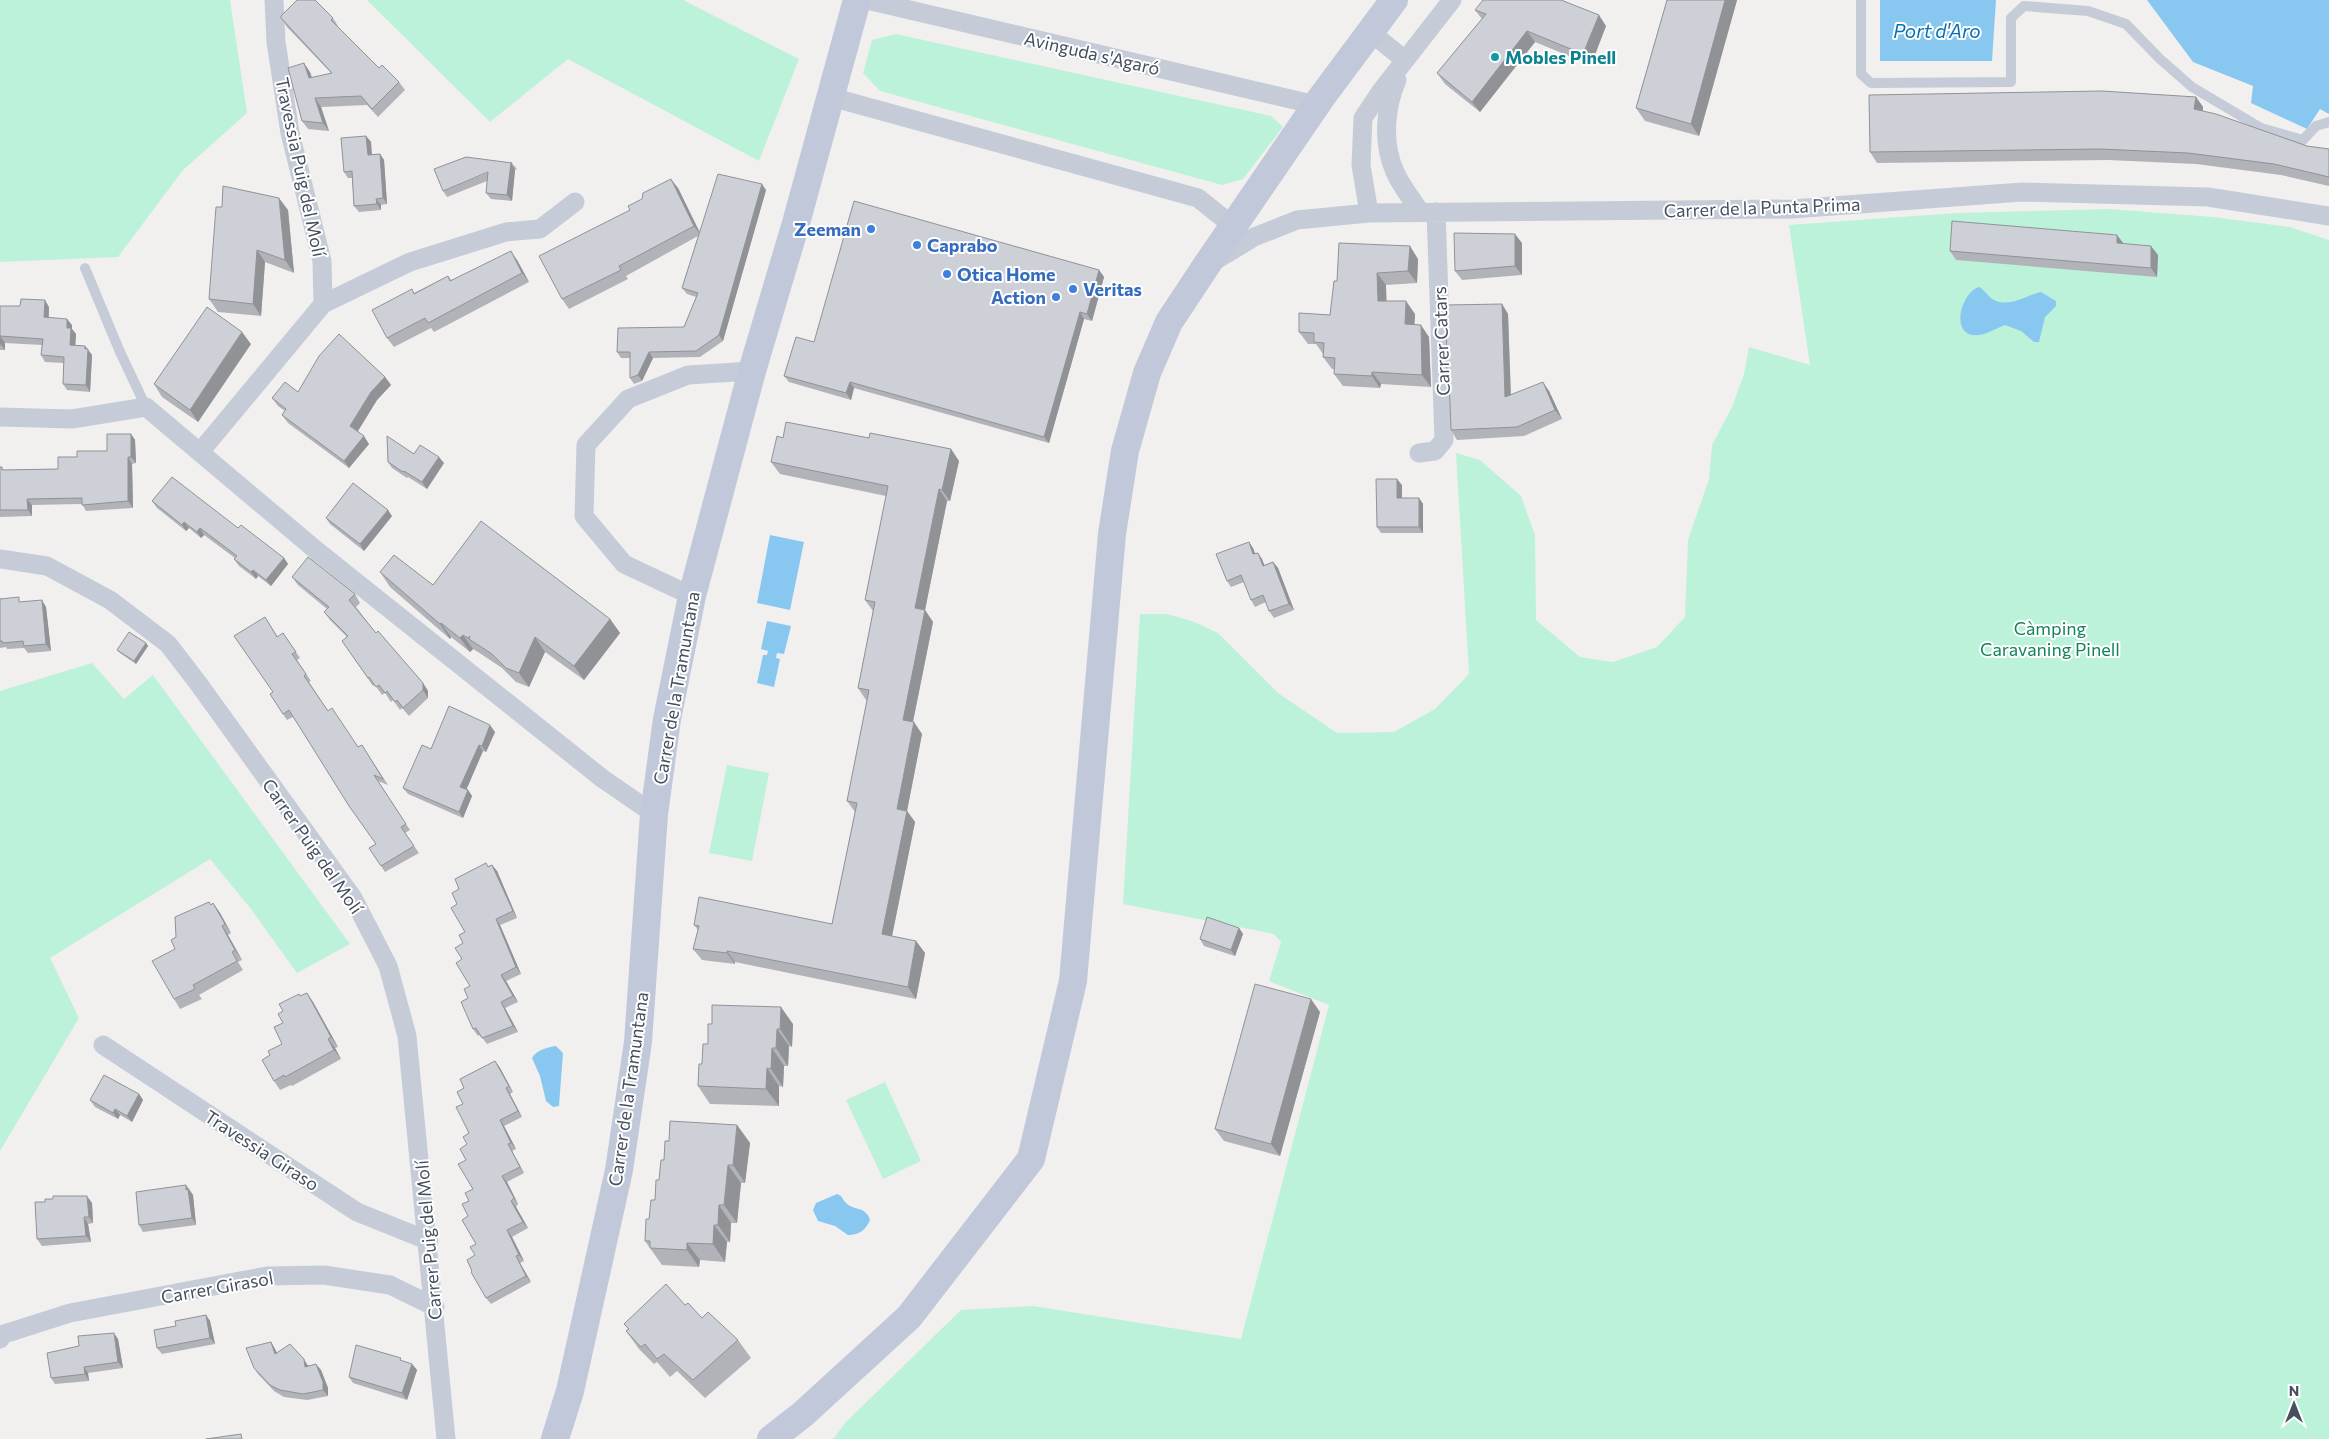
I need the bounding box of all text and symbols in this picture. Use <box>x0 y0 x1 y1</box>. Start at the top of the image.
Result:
water label: Port d'Aro <box>1893 19 1981 42</box>
street label: Avinguda s'Agaró <box>1022 27 1162 79</box>
place label: Mobles Pinell <box>1505 46 1616 68</box>
marker: Mobles Pinell <box>1489 51 1501 63</box>
street label: Travessia Puig del Molí <box>271 75 331 260</box>
street label: Carrer de la Punta Prima <box>1663 193 1861 221</box>
place label: Zeeman <box>794 218 861 240</box>
marker: Zeeman <box>865 223 877 235</box>
place label: Caprabo <box>927 234 998 256</box>
marker: Caprabo <box>911 239 923 251</box>
place label: Otica Home <box>957 263 1055 285</box>
marker: Otica Home <box>941 268 953 280</box>
place label: Veritas <box>1083 278 1142 300</box>
marker: Veritas <box>1067 283 1079 295</box>
place label: Action <box>991 286 1046 308</box>
street label: Carrer Catars <box>1428 286 1454 396</box>
marker: Action <box>1050 291 1062 303</box>
street label: Carrer de la Tramuntana <box>648 590 704 786</box>
park label: Càmping Caravaning Pinell <box>1980 617 2120 660</box>
street label: Carrer Puig del Molí <box>258 774 369 919</box>
street label: Carrer de la Tramuntana <box>603 991 653 1187</box>
street label: Travessia Giraso <box>201 1105 323 1195</box>
street label: Carrer Puig del Molí <box>410 1158 446 1321</box>
street label: Carrer Girasol <box>159 1266 275 1308</box>
north arrow <box>2269 1379 2319 1429</box>
text: N <box>2289 1382 2299 1399</box>

